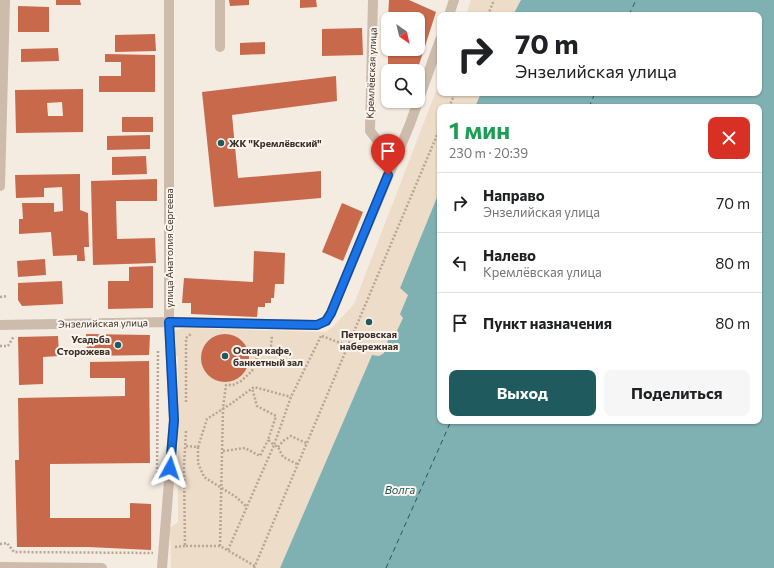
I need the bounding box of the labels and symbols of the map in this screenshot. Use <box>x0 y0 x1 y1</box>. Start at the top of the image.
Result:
north arrow <box>381 12 425 56</box>
street label: Кремлёвская улица <box>363 27 379 119</box>
pin <box>371 134 405 175</box>
place label: ЖК "Кремлёвский" <box>229 137 322 149</box>
marker: ЖК "Кремлёвский" <box>216 138 226 148</box>
street label: улица Анатолия Сергеева <box>163 188 175 308</box>
street label: Энзелийская улица <box>58 316 148 330</box>
marker: Петровская набережная <box>364 317 374 327</box>
place label: Петровская набережная <box>340 328 398 352</box>
place label: Усадьба Сторожева <box>57 333 110 357</box>
marker: Усадьба Сторожева <box>113 340 123 350</box>
place label: Оскар кафе, банкетный зал <box>233 344 303 368</box>
marker: Оскар кафе, банкетный зал <box>220 351 230 361</box>
position arrow <box>149 447 191 489</box>
water label: Волга <box>385 483 416 496</box>

